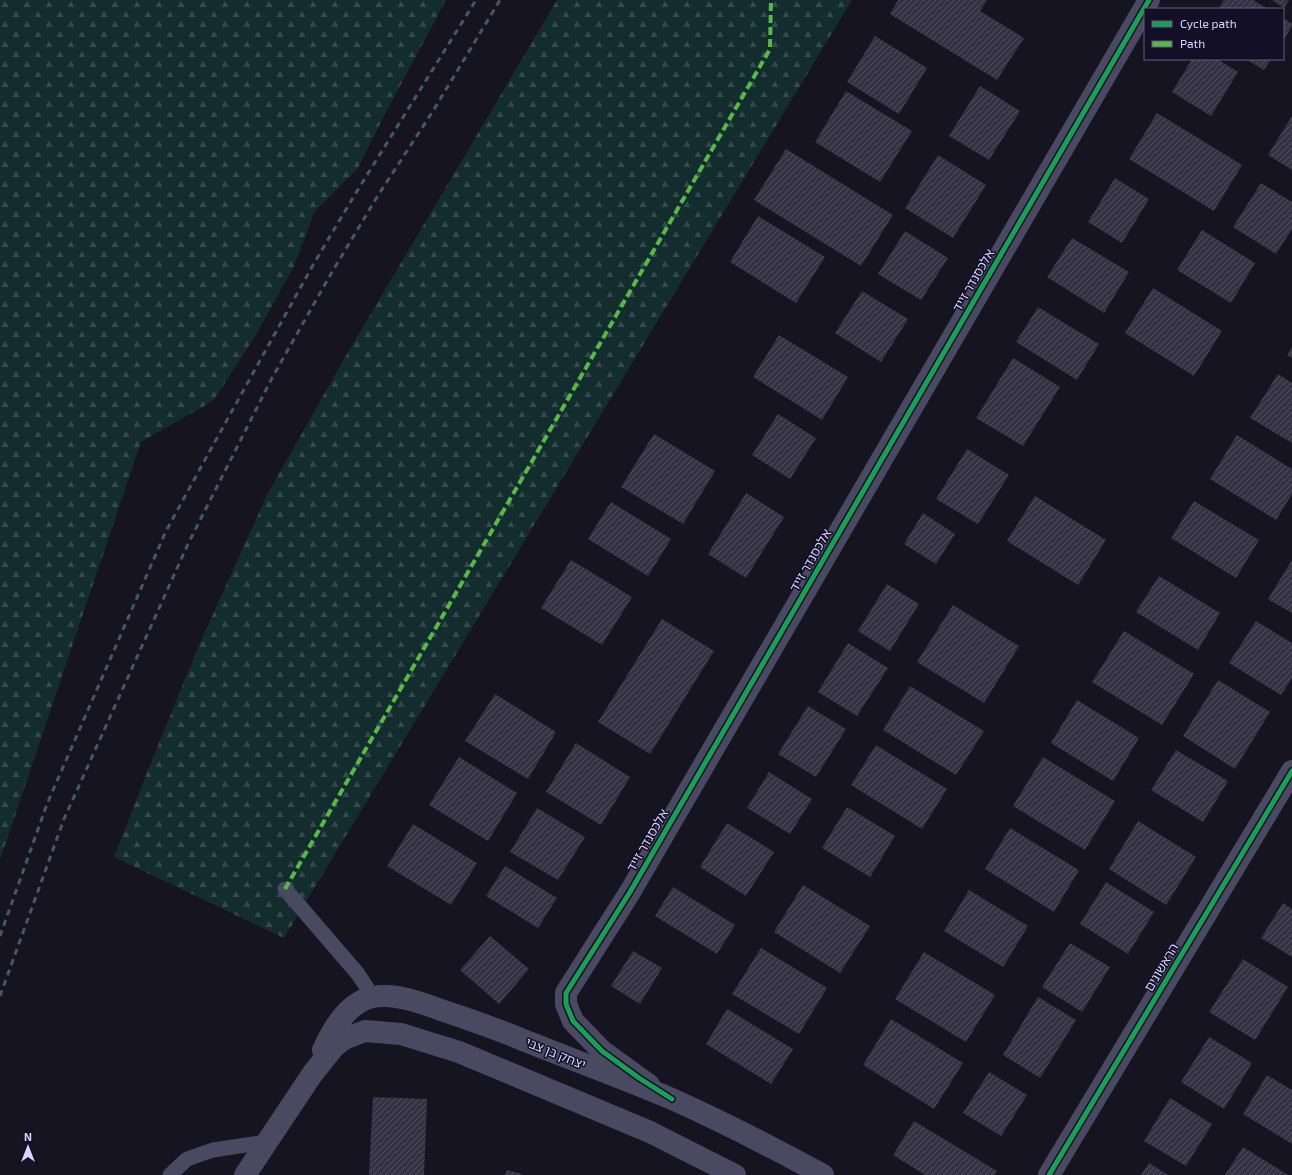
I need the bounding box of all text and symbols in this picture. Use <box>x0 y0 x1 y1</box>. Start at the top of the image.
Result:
legend <box>1144 8 1284 60</box>
text: Cycle path <box>1180 16 1237 30</box>
text: Path <box>1180 36 1205 50</box>
street label: אלכסנדר זייד <box>949 246 997 314</box>
street label: אלכסנדר זייד <box>786 526 834 594</box>
street label: אלכסנדר זייד <box>623 806 671 874</box>
street label: הראשונים <box>1140 940 1182 994</box>
street label: יצחק בן צבי <box>524 1034 588 1072</box>
north arrow <box>8 1127 48 1167</box>
text: N <box>24 1130 32 1143</box>

